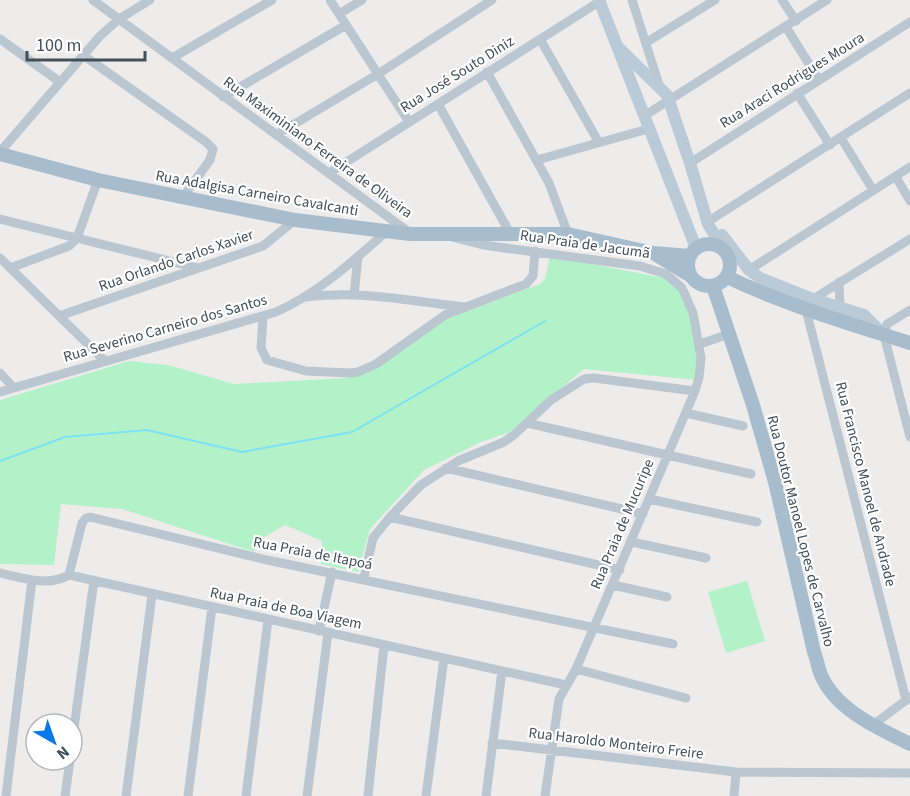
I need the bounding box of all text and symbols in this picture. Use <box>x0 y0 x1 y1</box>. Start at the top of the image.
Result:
scale bar <box>27 24 146 62</box>
street label: Rua Araci Rodrigues Moura <box>716 27 869 134</box>
street label: Rua José Souto Diniz <box>396 31 518 118</box>
text: 100 m <box>36 33 81 58</box>
street label: Rua Maximiniano Ferreira de Oliveira <box>219 72 417 223</box>
street label: Rua Adalgisa Carneiro Cavalcanti <box>154 165 360 222</box>
street label: Rua Orlando Carlos Xavier <box>96 224 257 297</box>
street label: Rua Praia de Jacumã <box>519 225 651 264</box>
street label: Rua Severino Carneiro dos Santos <box>61 289 269 368</box>
street label: Rua Francisco Manoel de Andrade <box>830 380 901 589</box>
street label: Rua Doutor Manoel Lopes de Carvalho <box>762 413 840 649</box>
street label: Rua Praia de Mucuripe <box>585 456 659 593</box>
street label: Rua Praia de Itapoá <box>251 532 374 575</box>
street label: Rua Praia de Boa Viagem <box>208 582 364 635</box>
north arrow <box>24 712 84 772</box>
street label: Rua Haroldo Monteiro Freire <box>527 722 705 765</box>
text: N <box>52 741 74 765</box>

